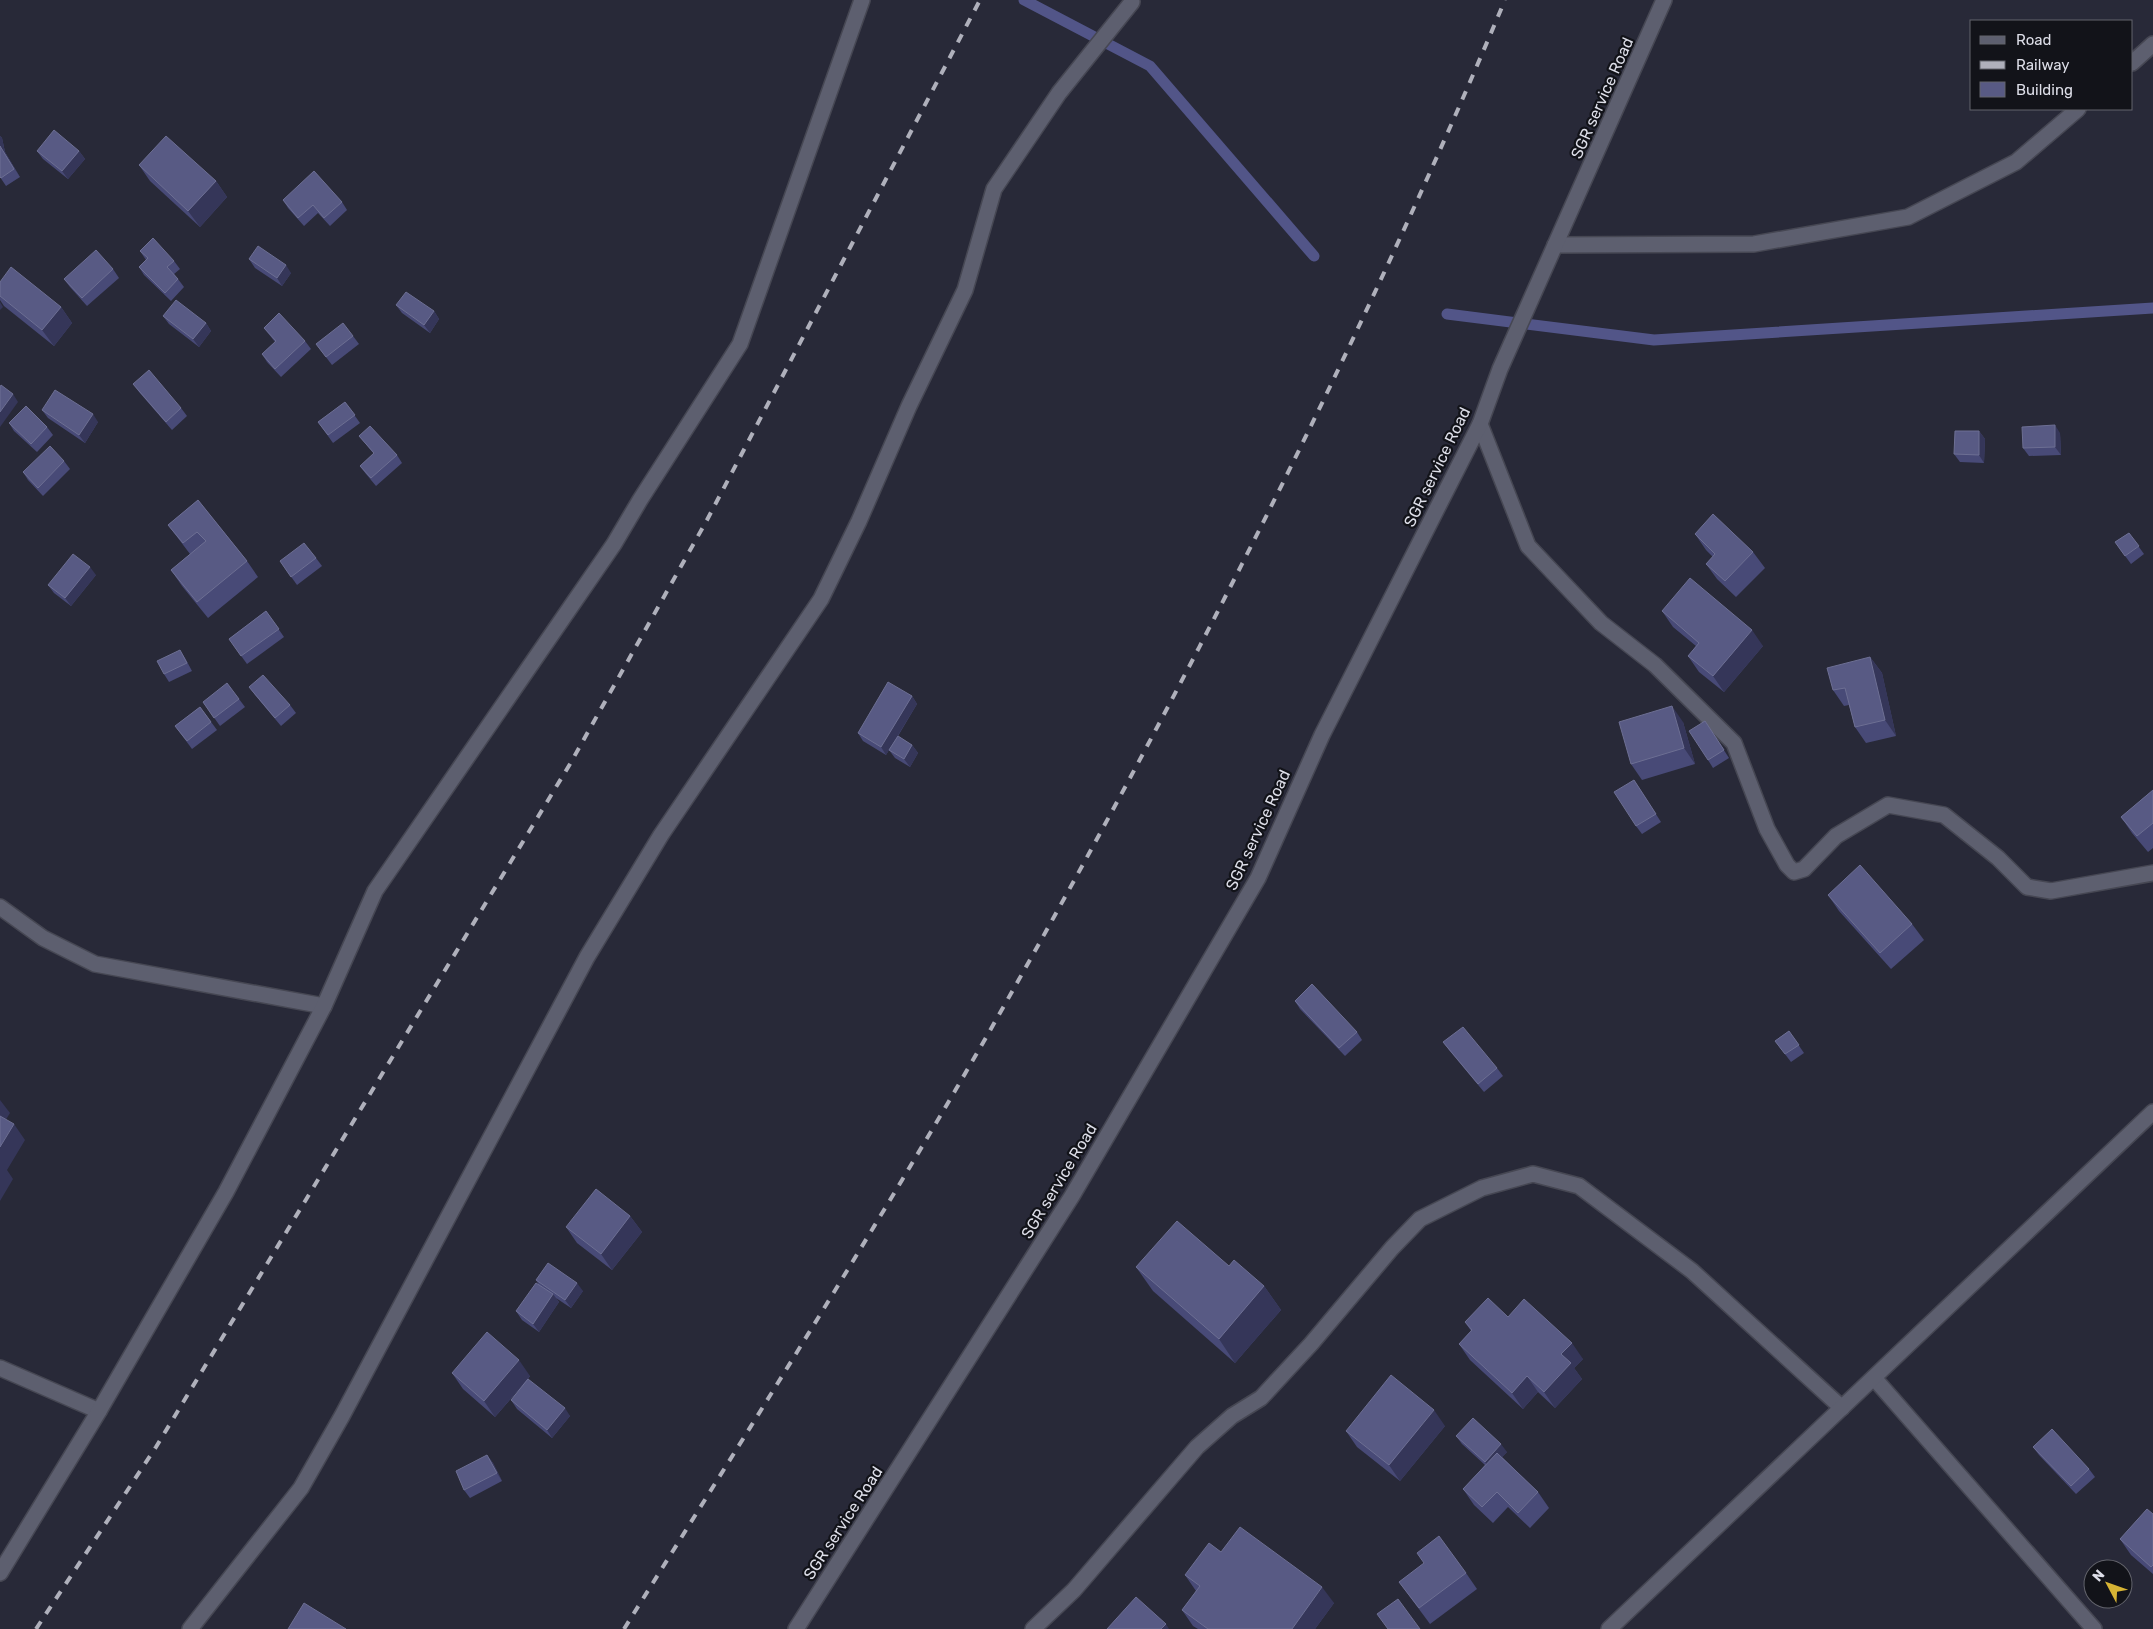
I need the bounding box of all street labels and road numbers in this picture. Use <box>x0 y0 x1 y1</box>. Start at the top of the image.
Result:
street label: SGR service Road <box>1567 34 1637 162</box>
street label: SGR service Road <box>1400 404 1474 530</box>
street label: SGR service Road <box>1222 767 1294 893</box>
street label: SGR service Road <box>1017 1120 1101 1242</box>
street label: SGR service Road <box>799 1463 887 1583</box>

